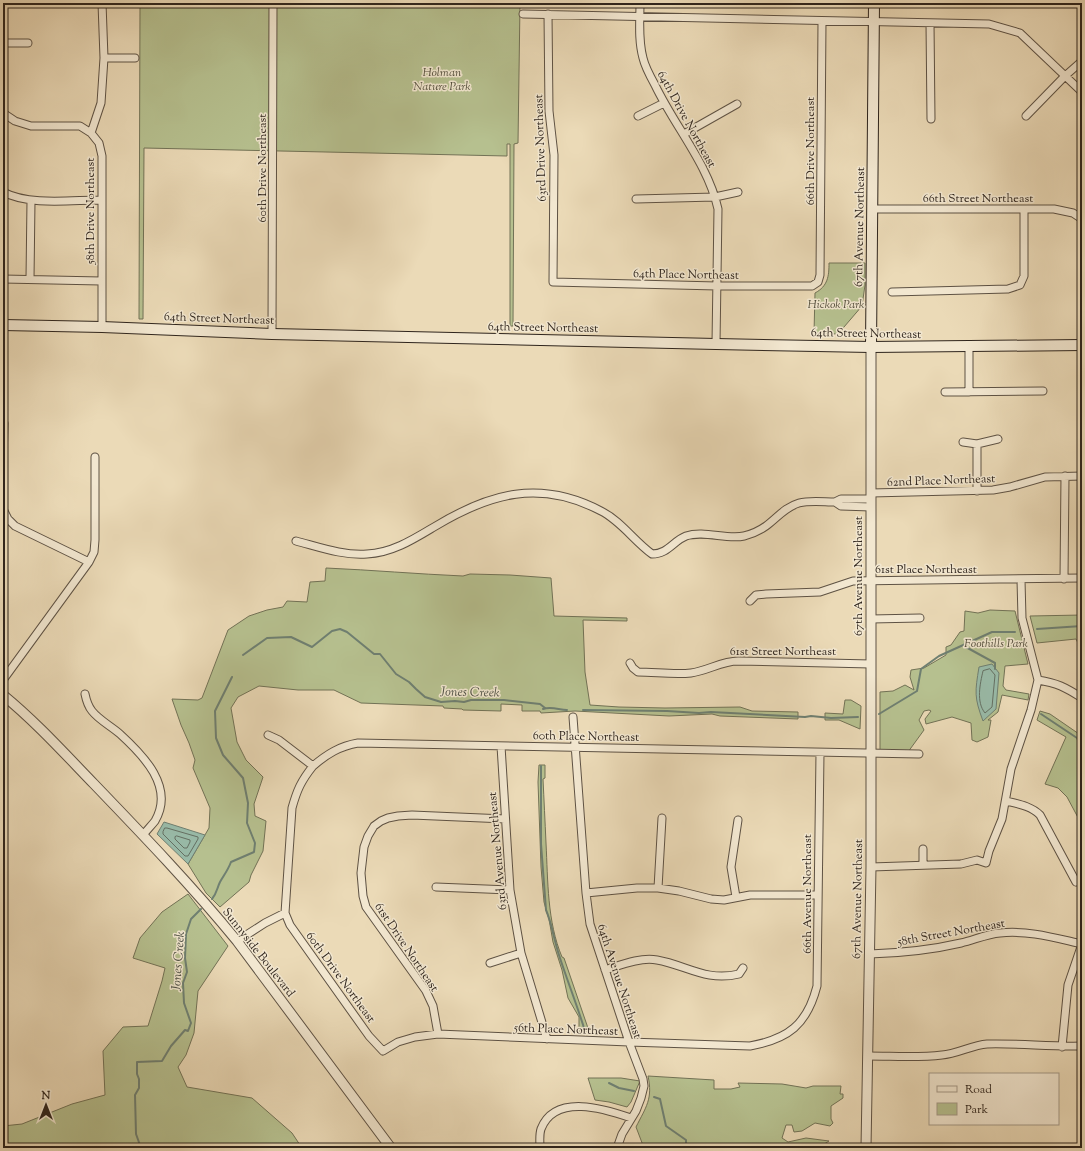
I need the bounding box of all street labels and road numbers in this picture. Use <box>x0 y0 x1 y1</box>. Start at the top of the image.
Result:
street label: 64th Drive Northeast <box>652 68 720 171</box>
street label: 63rd Drive Northeast <box>530 94 552 202</box>
street label: 66th Drive Northeast <box>802 97 820 205</box>
street label: 60th Drive Northeast <box>254 114 272 222</box>
street label: 58th Drive Northeast <box>82 158 100 265</box>
street label: 67th Avenue Northeast <box>850 167 870 287</box>
street label: 66th Street Northeast <box>923 190 1033 208</box>
street label: 64th Place Northeast <box>633 265 739 285</box>
street label: 64th Street Northeast <box>163 308 274 330</box>
street label: 64th Street Northeast <box>488 318 598 338</box>
street label: 64th Street Northeast <box>811 324 921 344</box>
street label: 62nd Place Northeast <box>887 470 995 492</box>
street label: 67th Avenue Northeast <box>850 516 868 636</box>
street label: 61st Place Northeast <box>875 561 977 579</box>
street label: 61st Street Northeast <box>730 643 836 661</box>
street label: 60th Place Northeast <box>533 727 639 747</box>
street label: 63rd Avenue Northeast <box>484 791 512 911</box>
street label: 66th Avenue Northeast <box>799 834 817 954</box>
street label: 67th Avenue Northeast <box>848 839 868 959</box>
street label: 61st Drive Northeast <box>370 899 443 996</box>
street label: Sunnyside Boulevard <box>217 904 299 1001</box>
street label: 58th Street Northeast <box>895 915 1006 951</box>
street label: 64th Avenue Northeast <box>592 922 646 1041</box>
street label: 60th Drive Northeast <box>301 928 379 1027</box>
street label: 56th Place Northeast <box>513 1019 618 1041</box>

